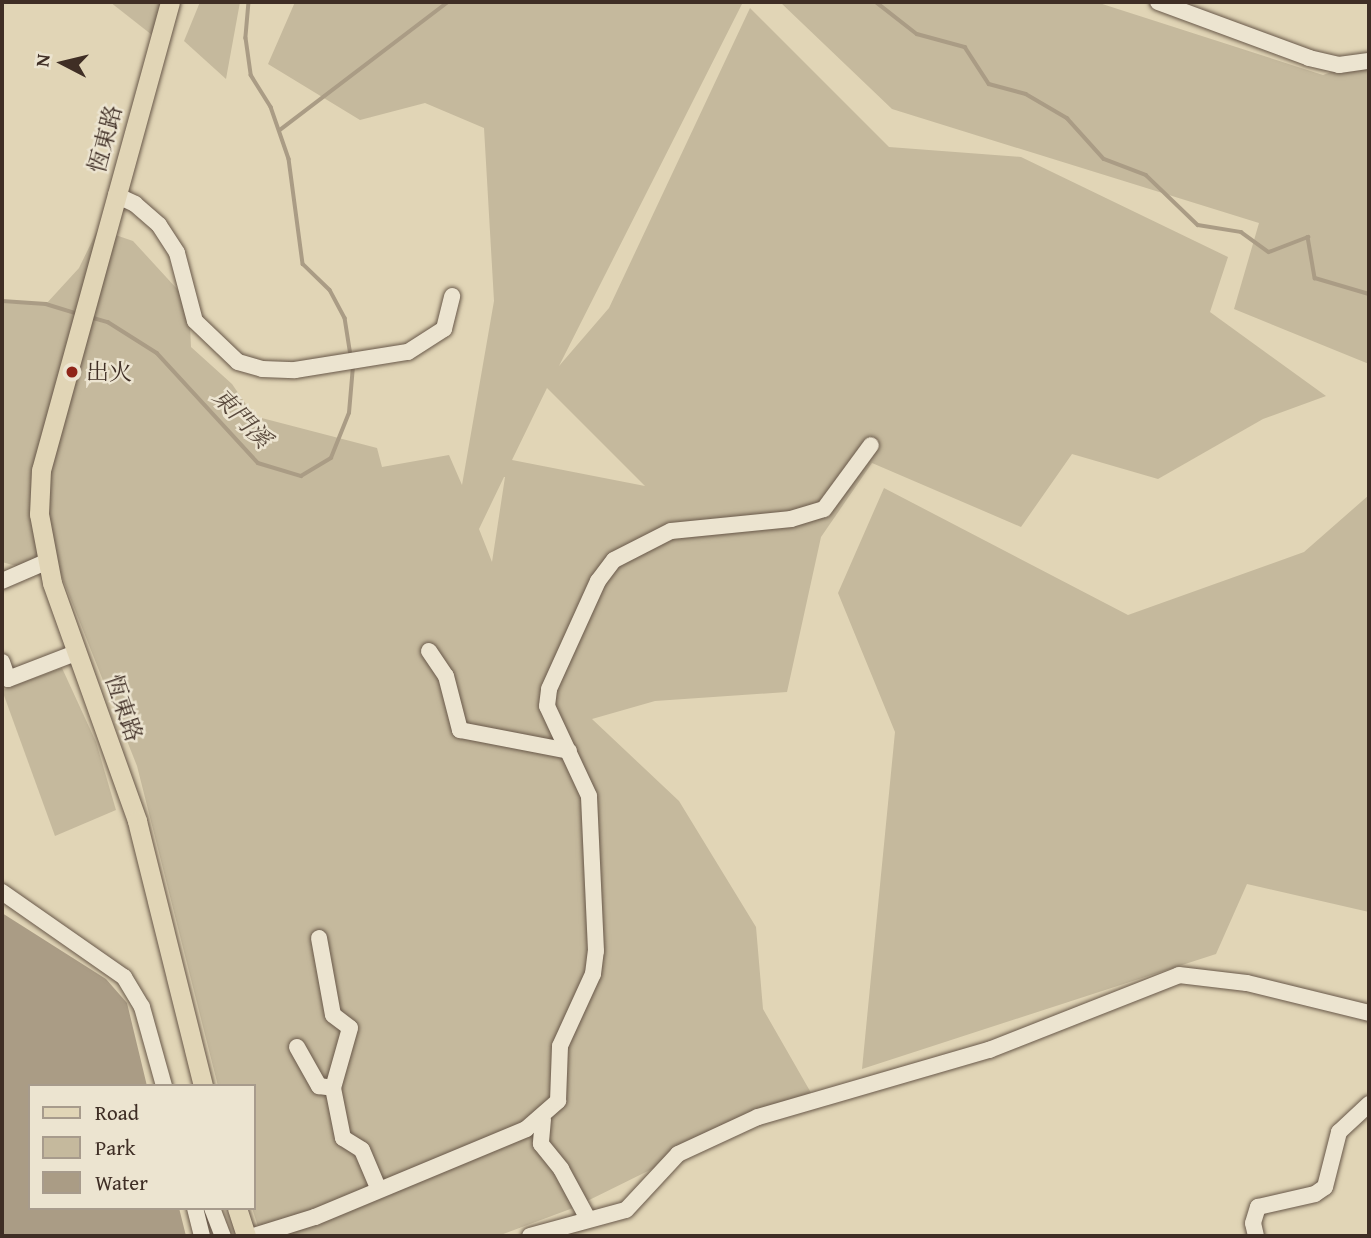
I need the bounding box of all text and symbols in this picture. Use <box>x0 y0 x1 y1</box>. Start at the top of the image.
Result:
north arrow <box>28 28 98 98</box>
text: N <box>27 52 57 68</box>
street label: 恆東路 <box>83 102 127 176</box>
place label: 出火 <box>86 358 132 386</box>
marker: 出火 <box>64 364 80 380</box>
water label: 東門溪 <box>207 382 277 454</box>
street label: 恆東路 <box>100 671 148 745</box>
legend <box>28 1084 256 1210</box>
text: Road <box>95 1097 139 1128</box>
text: Park <box>95 1132 136 1163</box>
text: Water <box>95 1167 148 1198</box>

